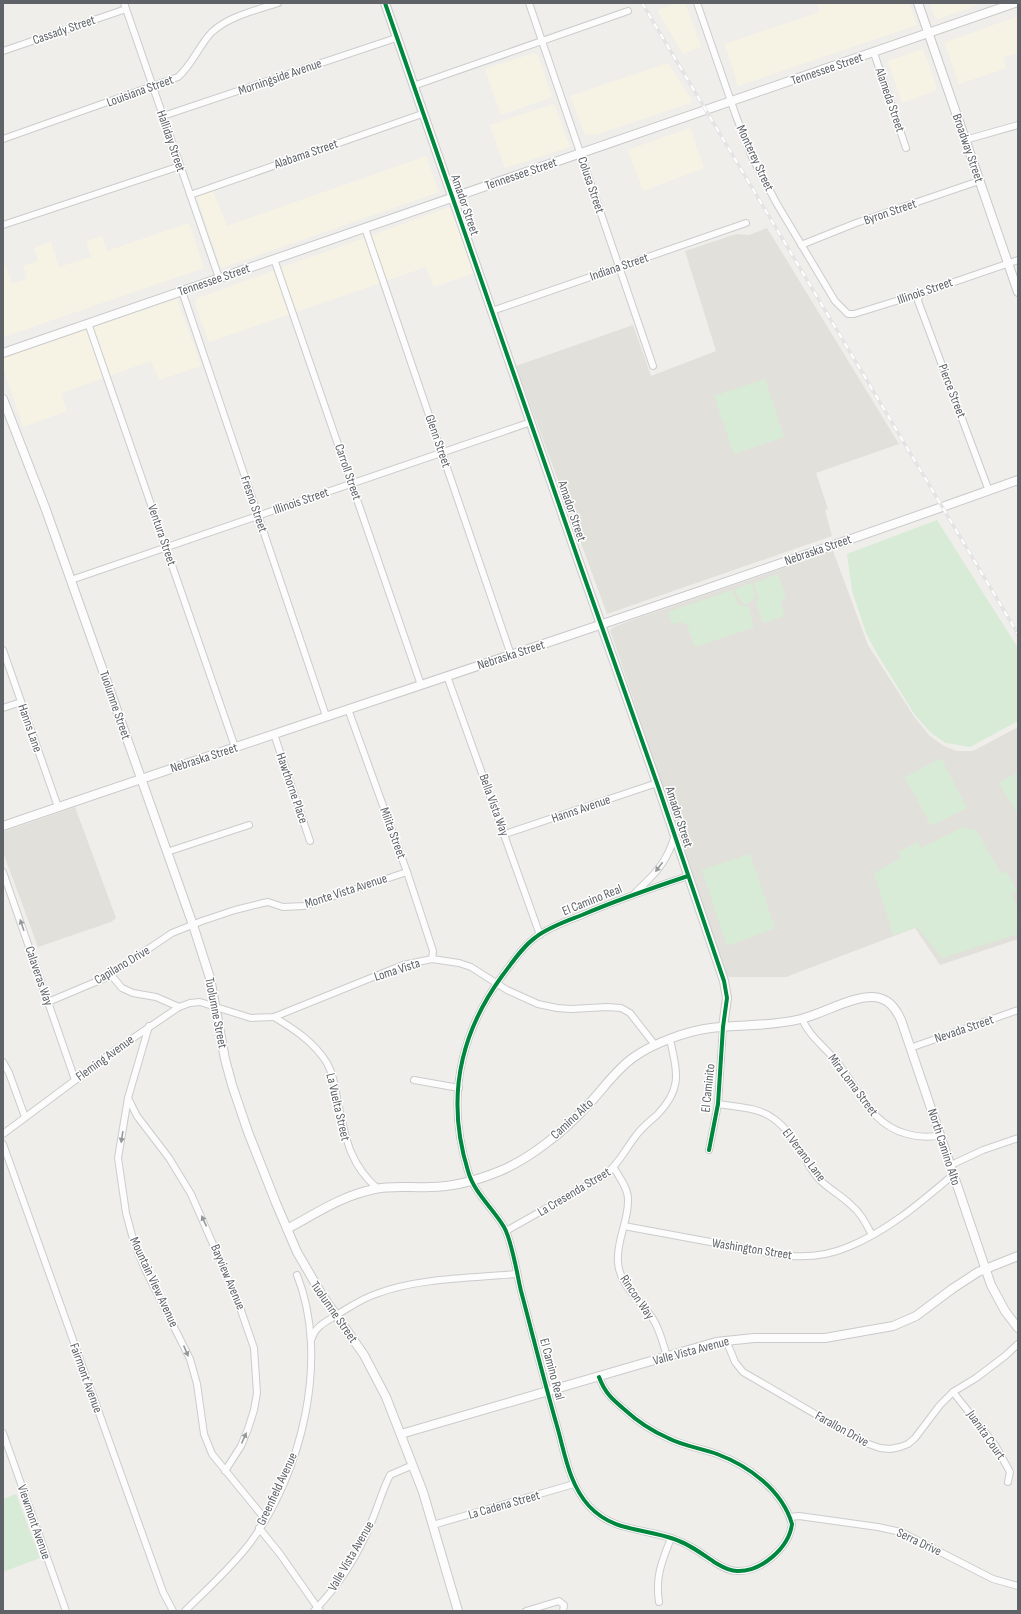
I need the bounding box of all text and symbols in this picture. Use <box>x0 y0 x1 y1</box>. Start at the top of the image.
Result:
street label: Cassady Street <box>31 12 97 48</box>
street label: Tennessee Street <box>789 49 865 89</box>
street label: Morningside Avenue <box>236 55 324 99</box>
street label: Alameda Street <box>871 65 908 134</box>
street label: Louisiana Street <box>104 71 176 111</box>
street label: Halliday Street <box>153 108 189 174</box>
street label: Broadway Street <box>949 112 987 185</box>
street label: Monterey Street <box>733 122 777 194</box>
street label: Alabama Street <box>271 136 340 173</box>
street label: Tennessee Street <box>483 154 559 194</box>
street label: Colusa Street <box>574 155 608 215</box>
street label: Amador Street <box>447 172 483 238</box>
street label: Byron Street <box>862 196 918 228</box>
street label: Indiana Street <box>588 249 651 285</box>
street label: Tennessee Street <box>176 260 252 300</box>
street label: Illinois Street <box>895 274 955 308</box>
street label: Pierce Street <box>934 362 970 420</box>
street label: Glenn Street <box>422 412 454 470</box>
street label: Carroll Street <box>331 442 365 502</box>
street label: Fresno Street <box>237 474 271 534</box>
street label: Amador Street <box>554 478 590 544</box>
street label: Illinois Street <box>271 484 331 518</box>
street label: Ventura Street <box>144 502 180 568</box>
street label: Nebraska Street <box>782 531 854 569</box>
street label: Nebraska Street <box>475 637 547 673</box>
street label: Tuolumne Street <box>96 669 134 742</box>
street label: Hanns Lane <box>14 702 46 754</box>
street label: Nebraska Street <box>168 740 240 776</box>
street label: Hawthorne Place <box>272 751 312 825</box>
street label: Bella Vista Way <box>475 772 513 838</box>
street label: Amador Street <box>661 784 696 850</box>
street label: Hanns Avenue <box>549 791 613 827</box>
street label: Milita Street <box>376 805 410 861</box>
one-way arrow <box>654 862 663 873</box>
street label: Monte Vista Avenue <box>303 870 389 912</box>
street label: El Camino Real <box>560 881 624 919</box>
one-way arrow <box>18 919 24 931</box>
street label: Capilano Drive <box>91 942 153 988</box>
street label: Calaveras Way <box>21 944 57 1008</box>
street label: Loma Vista <box>372 955 422 985</box>
street label: Tuolumne Street <box>201 976 231 1050</box>
street label: Nevada Street <box>932 1011 996 1047</box>
street label: Fleming Avenue <box>73 1032 137 1084</box>
street label: Mira Loma Street <box>824 1051 882 1119</box>
street label: El Caminito <box>697 1063 719 1113</box>
street label: La Vuelta Street <box>322 1072 354 1142</box>
street label: Camino Alto <box>547 1095 597 1143</box>
street label: North Camino Alto <box>924 1107 964 1187</box>
street label: El Verano Lane <box>779 1125 829 1185</box>
one-way arrow <box>118 1131 124 1143</box>
street label: La Cresenda Street <box>535 1164 613 1220</box>
one-way arrow <box>201 1216 207 1227</box>
street label: Mountain View Avenue <box>126 1234 182 1330</box>
street label: Washington Street <box>711 1235 793 1263</box>
street label: Bayview Avenue <box>207 1242 249 1312</box>
street label: Rincon Way <box>616 1272 658 1322</box>
street label: Tuolumne Street <box>307 1278 361 1346</box>
street label: Valle Vista Avenue <box>651 1333 731 1369</box>
street label: El Camino Real <box>536 1336 568 1402</box>
street label: Fairmont Avenue <box>66 1341 106 1415</box>
one-way arrow <box>183 1345 189 1356</box>
street label: Juanita Court <box>963 1406 1009 1463</box>
street label: Farallon Drive <box>812 1408 872 1450</box>
one-way arrow <box>242 1431 248 1443</box>
street label: Greenfield Avenue <box>253 1450 301 1528</box>
street label: Viewmont Avenue <box>14 1483 54 1561</box>
street label: La Cadena Street <box>466 1487 542 1523</box>
street label: Valle Vista Avenue <box>325 1518 377 1594</box>
street label: Serra Drive <box>894 1525 944 1559</box>

